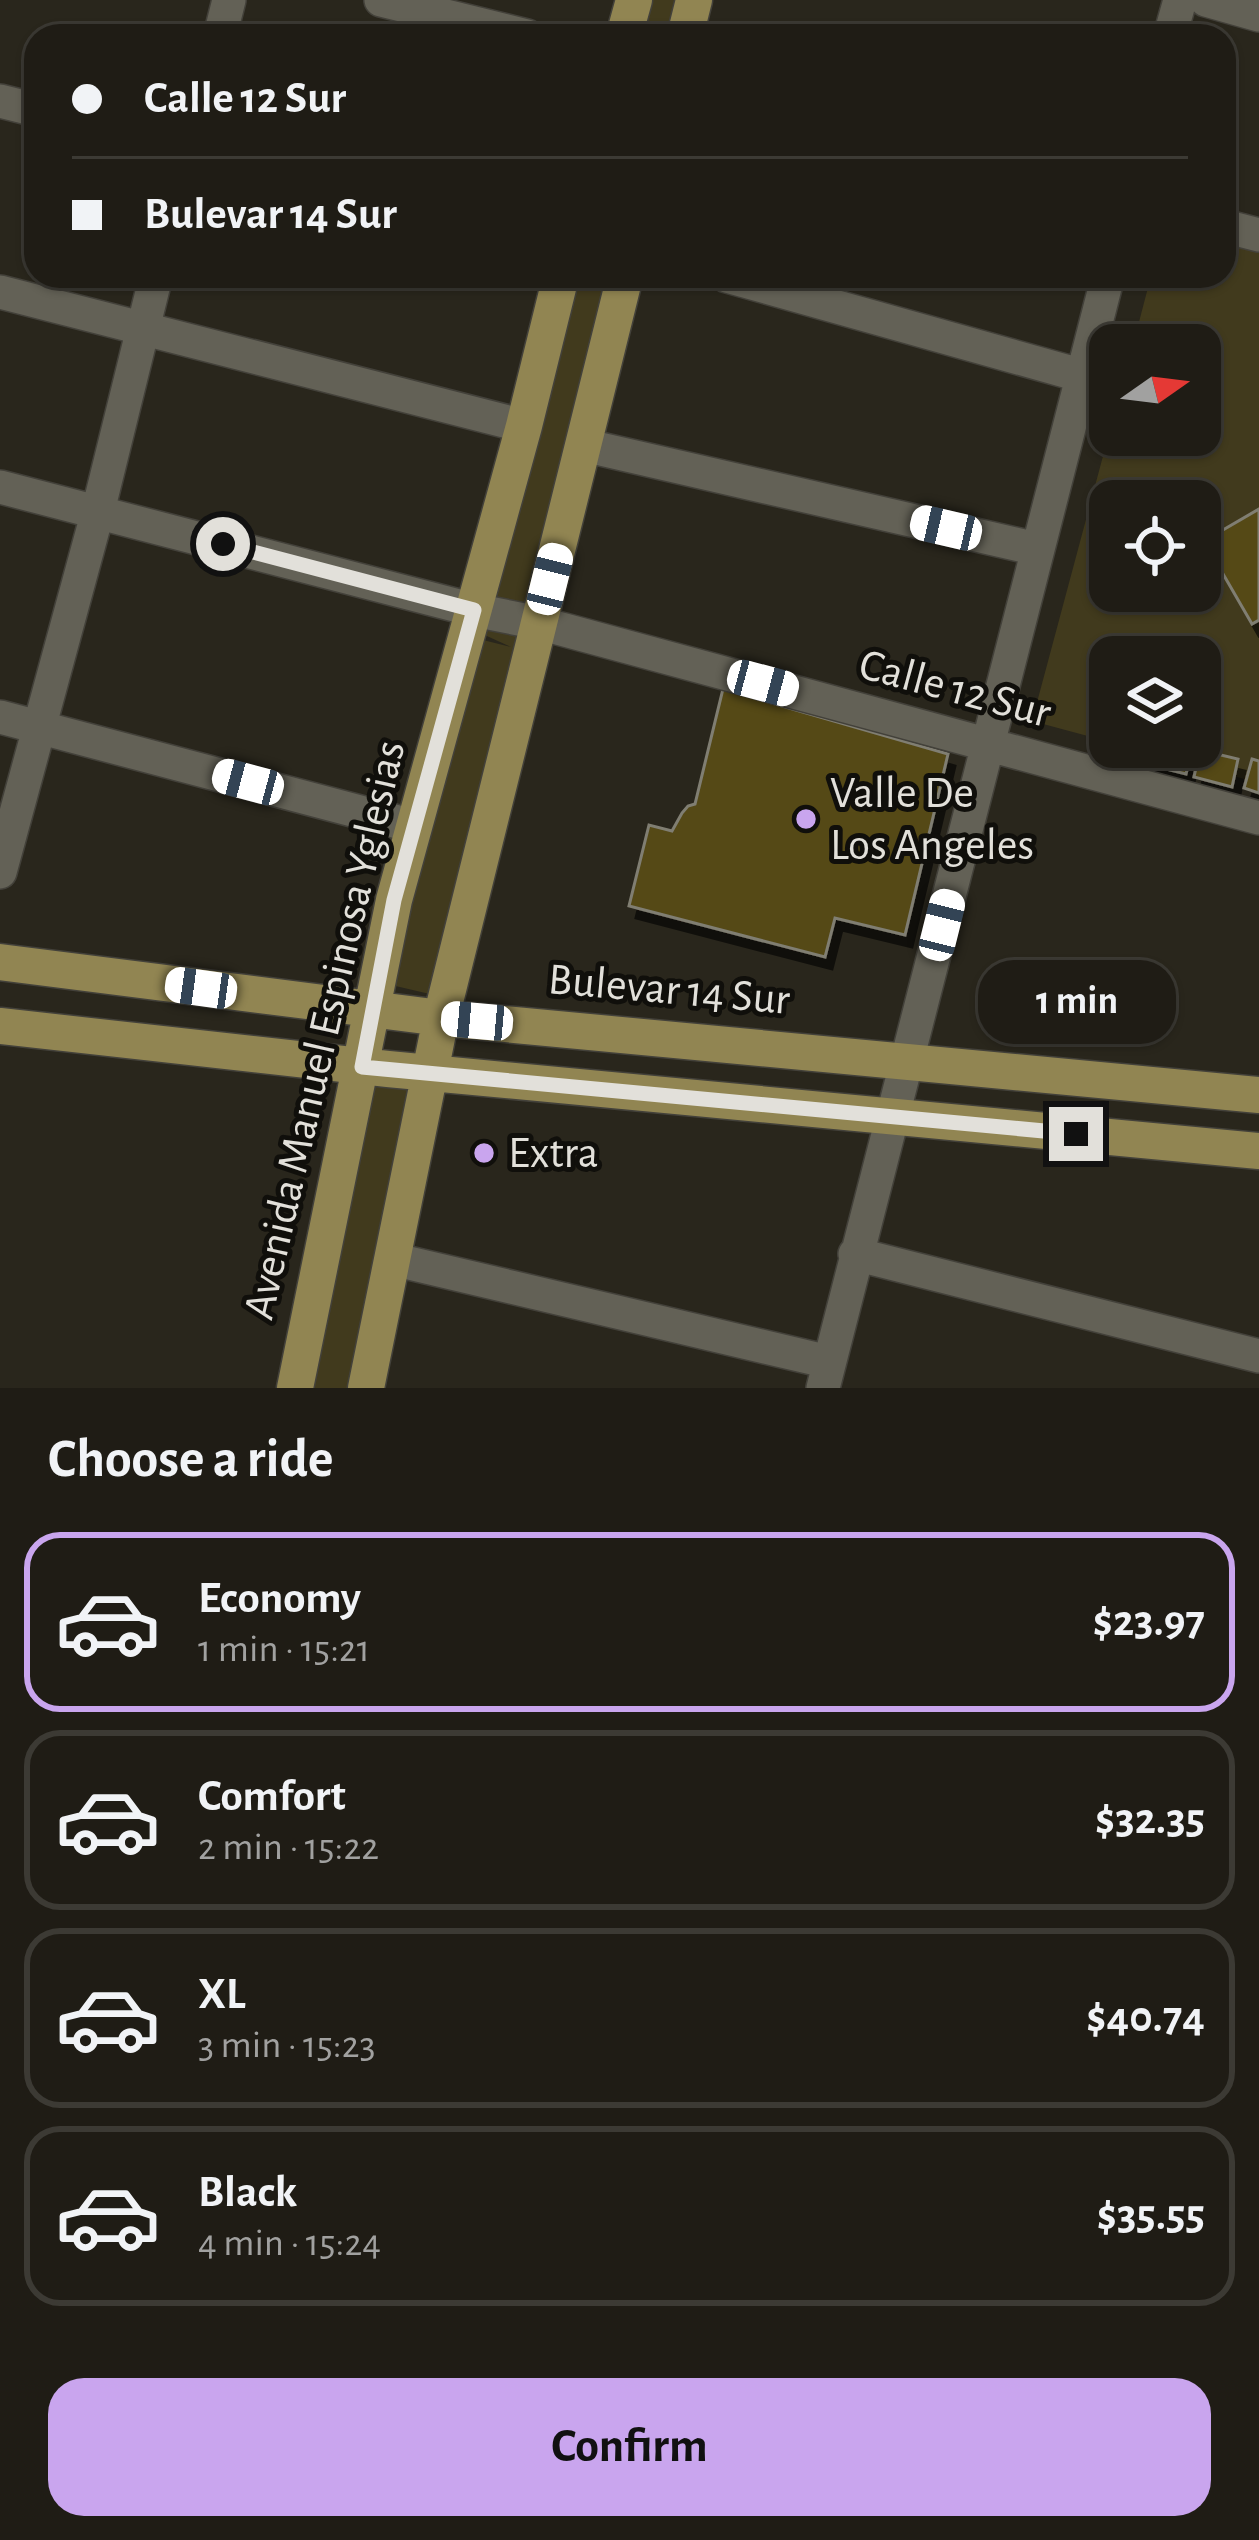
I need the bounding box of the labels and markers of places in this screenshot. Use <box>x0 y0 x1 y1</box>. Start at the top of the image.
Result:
place label: Valle De Los Angeles <box>830 771 1034 868</box>
marker: Valle De Los Angeles <box>793 806 819 832</box>
place label: Extra <box>508 1131 599 1176</box>
marker: Extra <box>471 1140 497 1166</box>

